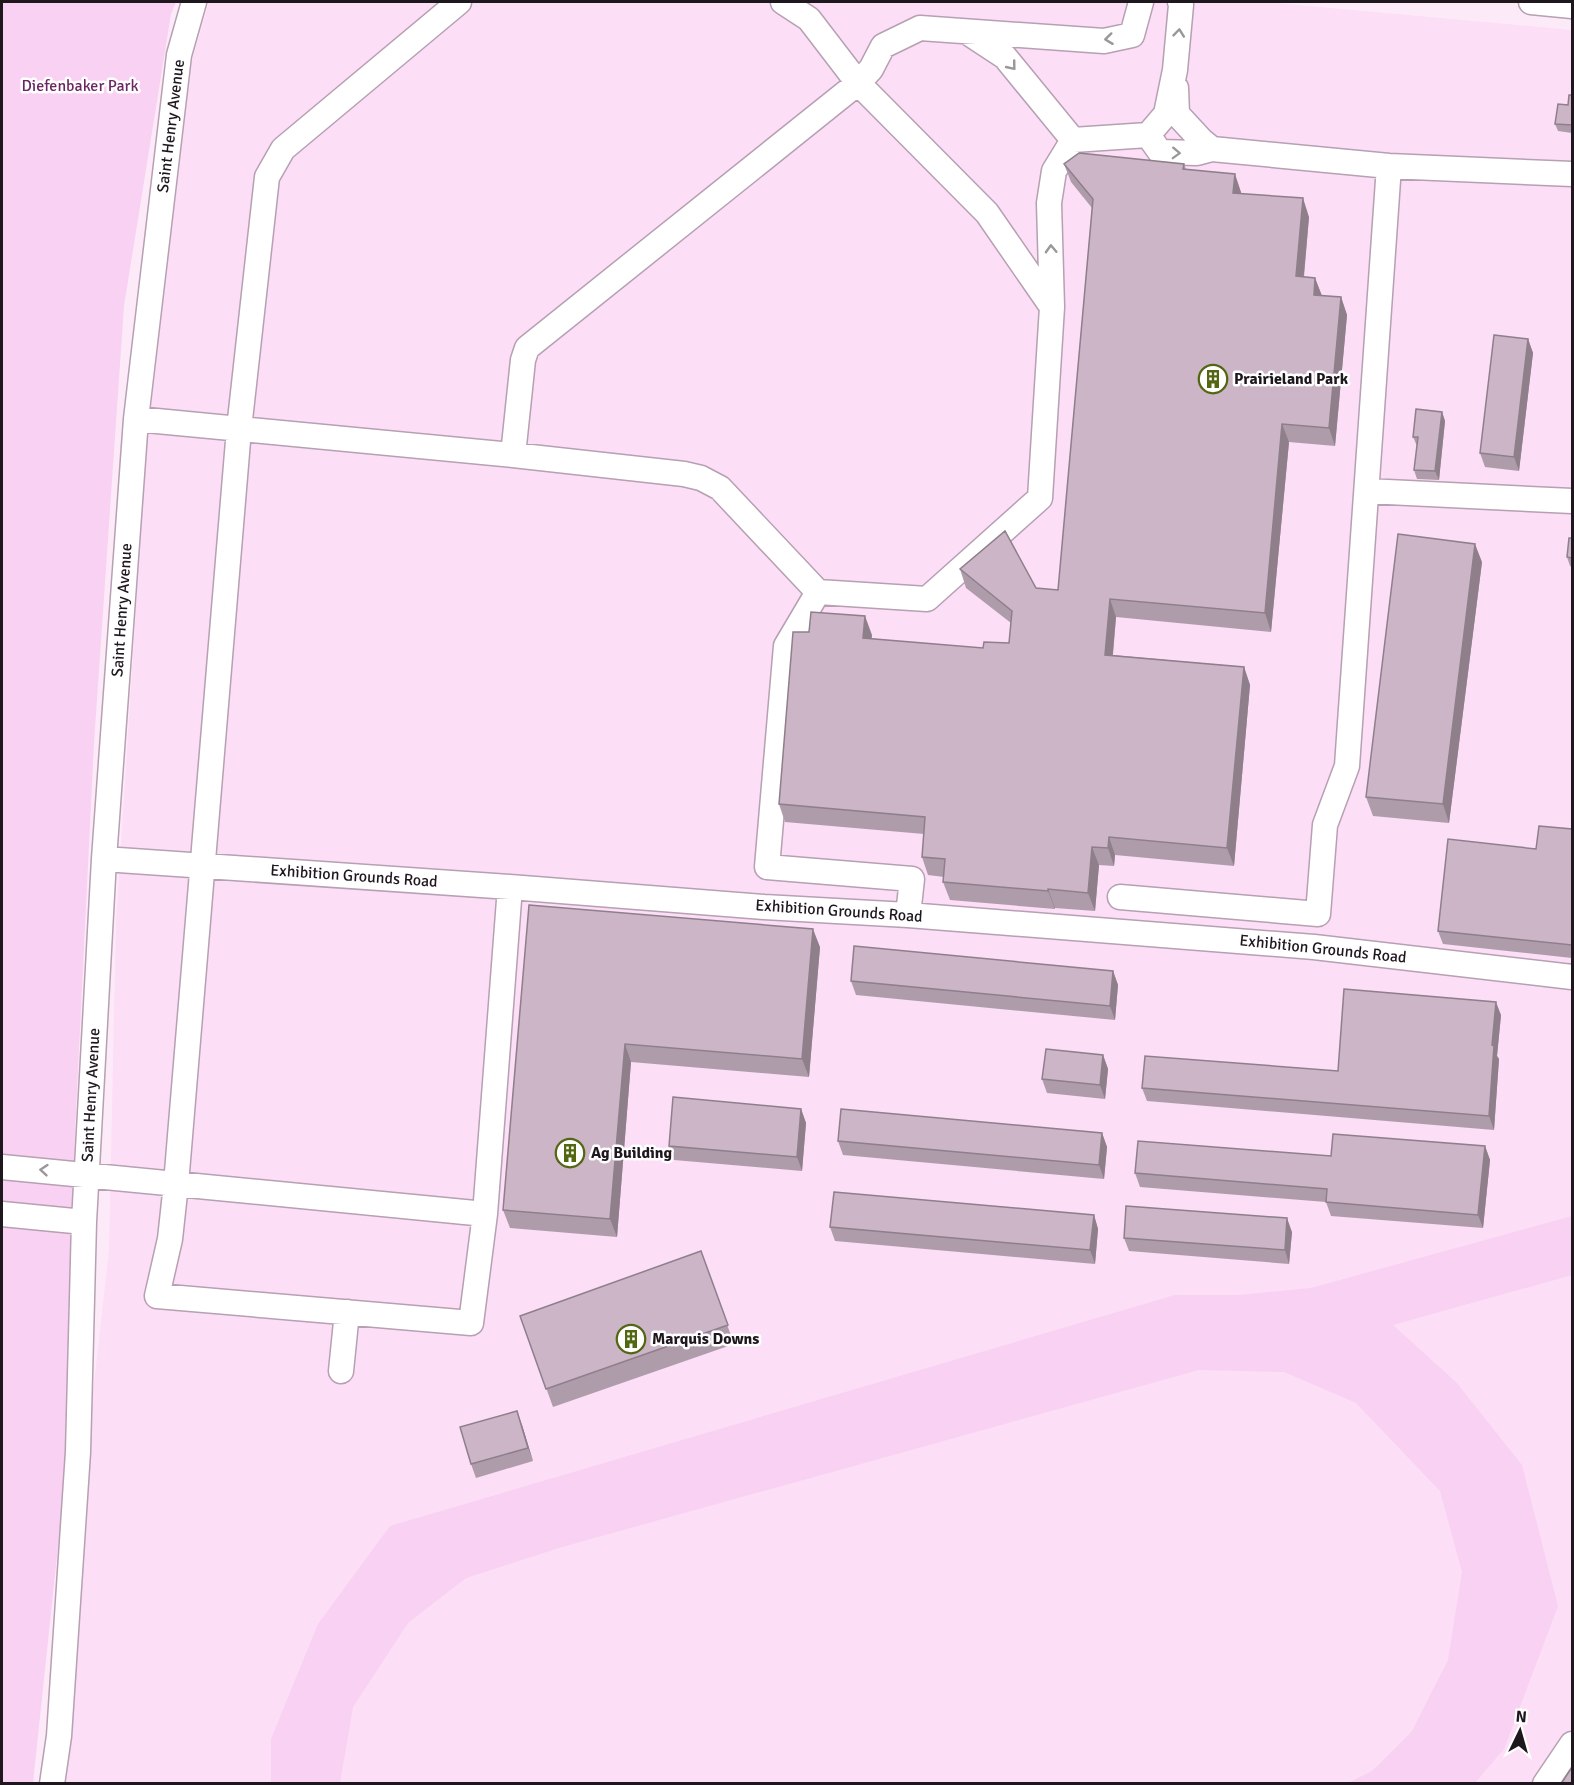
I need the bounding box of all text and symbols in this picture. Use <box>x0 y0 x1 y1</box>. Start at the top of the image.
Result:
one-way arrow <box>1172 29 1185 38</box>
one-way arrow <box>1104 32 1114 45</box>
street label: Saint Henry Avenue <box>153 58 189 194</box>
one-way arrow <box>1005 59 1016 70</box>
park label: Diefenbaker Park <box>21 76 139 96</box>
one-way arrow <box>1172 146 1181 159</box>
one-way arrow <box>1044 244 1057 253</box>
building icon: Prairieland Park <box>1197 363 1229 395</box>
place label: Prairieland Park <box>1234 369 1349 389</box>
street label: Saint Henry Avenue <box>107 542 137 678</box>
street label: Exhibition Grounds Road <box>270 860 438 892</box>
street label: Exhibition Grounds Road <box>755 895 923 927</box>
street label: Exhibition Grounds Road <box>1239 930 1407 968</box>
street label: Saint Henry Avenue <box>78 1028 104 1162</box>
building icon: Ag Building <box>554 1137 586 1169</box>
place label: Ag Building <box>591 1143 673 1163</box>
one-way arrow <box>39 1164 48 1177</box>
building icon: Marquis Downs <box>615 1323 647 1355</box>
place label: Marquis Downs <box>652 1329 759 1349</box>
north arrow <box>1490 1701 1550 1761</box>
text: N <box>1515 1707 1528 1728</box>

